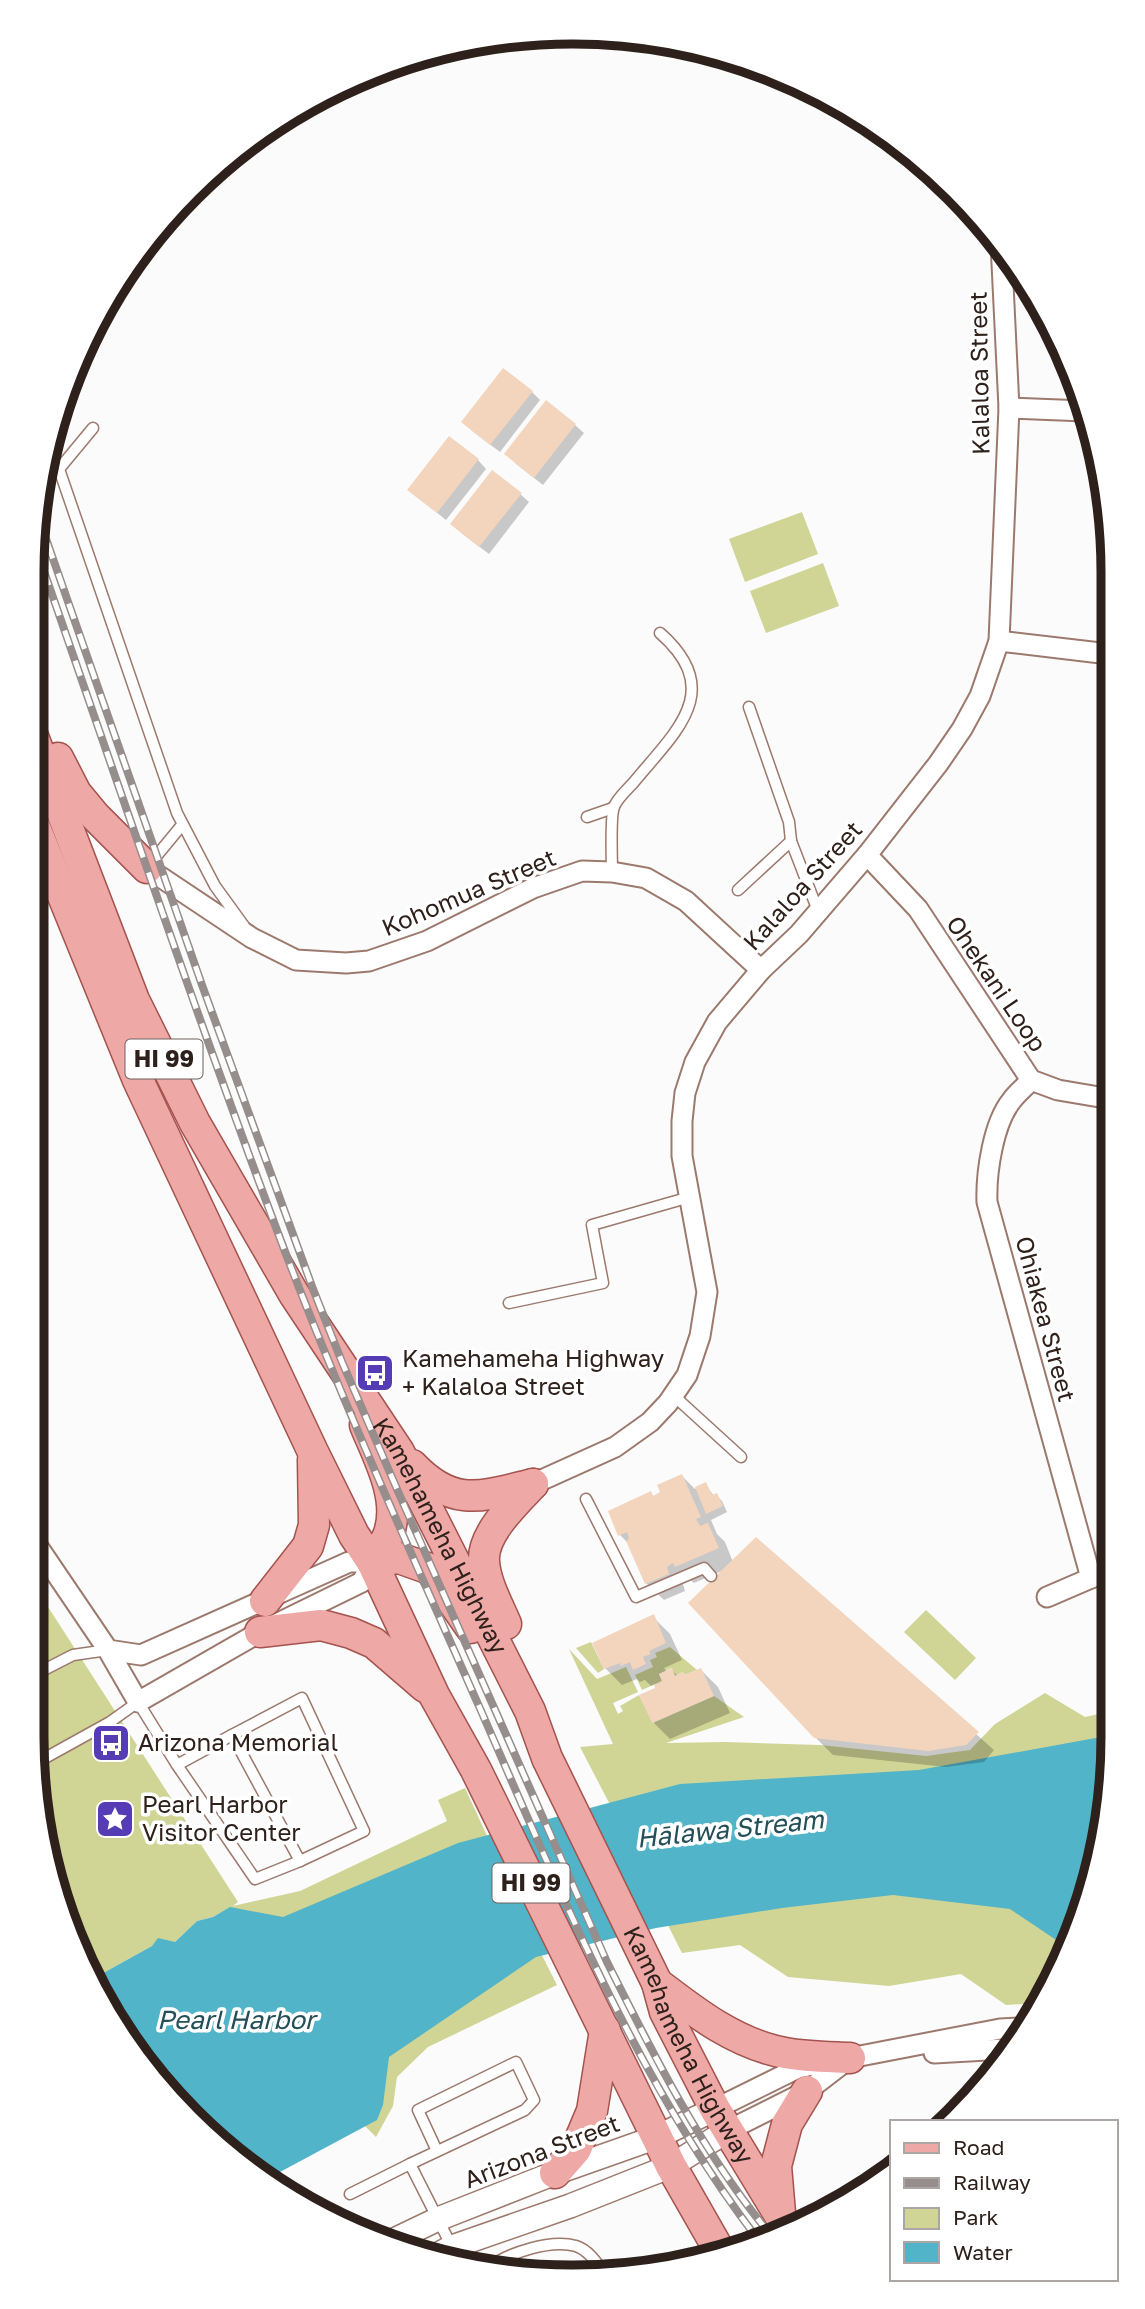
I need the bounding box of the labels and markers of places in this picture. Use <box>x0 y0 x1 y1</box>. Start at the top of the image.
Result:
place label: Kamehameha Highway + Kalaloa Street <box>402 1343 664 1400</box>
bus stop icon: Kamehameha Highway + Kalaloa Street <box>354 1352 396 1394</box>
bus stop icon: Arizona Memorial <box>90 1722 132 1764</box>
place label: Arizona Memorial <box>138 1727 338 1756</box>
place label: Pearl Harbor Visitor Center <box>142 1789 301 1846</box>
place icon: Pearl Harbor Visitor Center <box>94 1798 136 1840</box>

